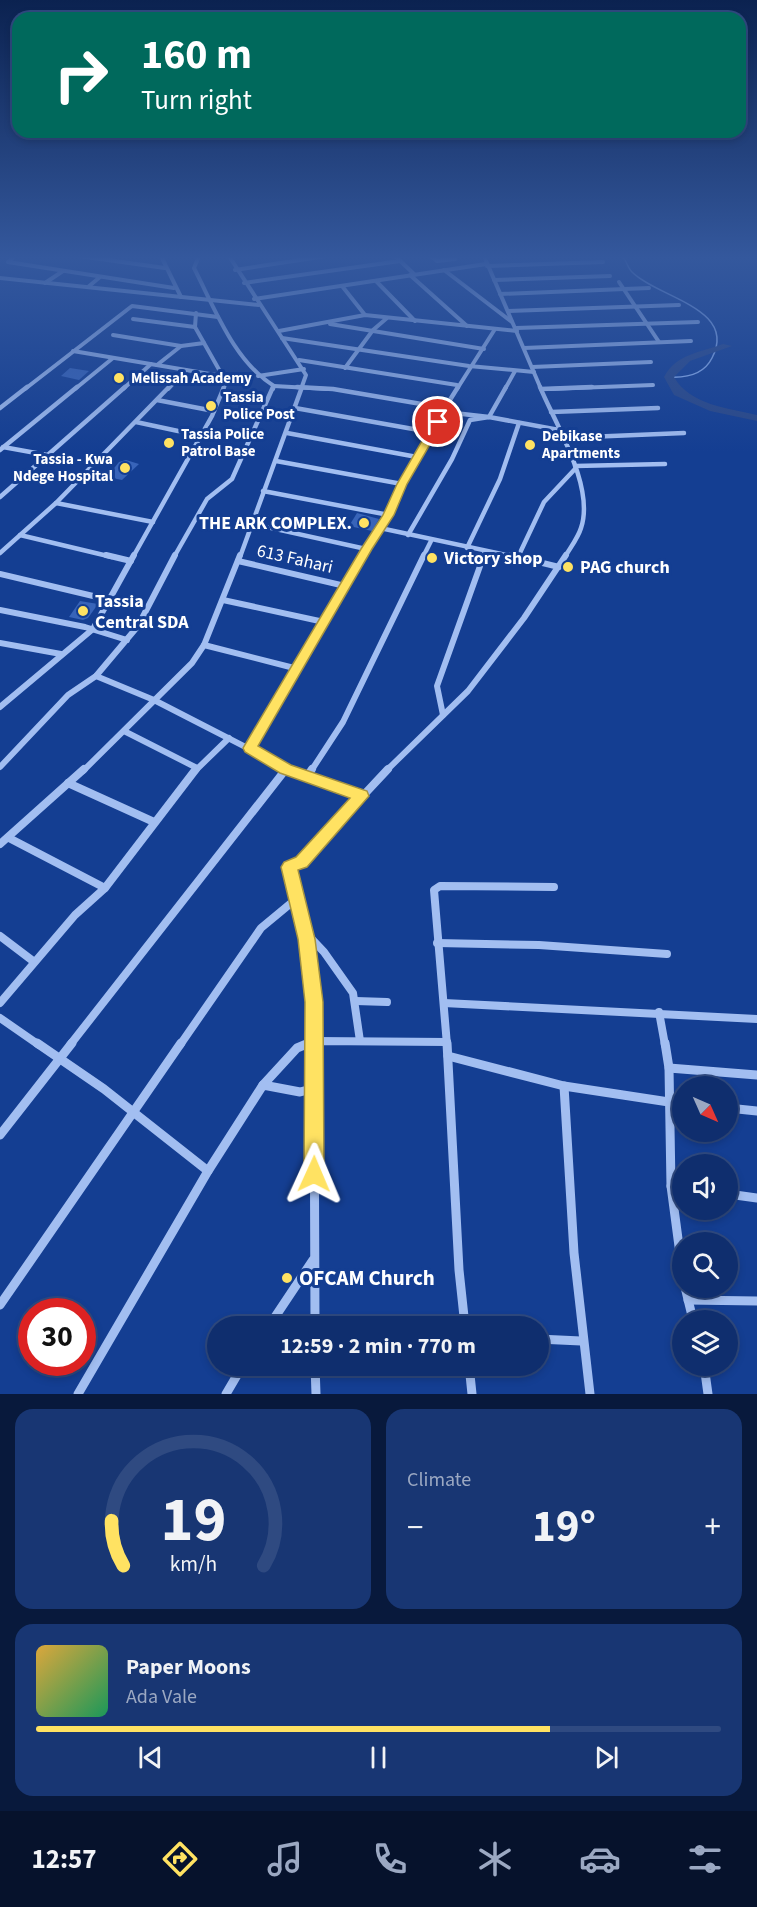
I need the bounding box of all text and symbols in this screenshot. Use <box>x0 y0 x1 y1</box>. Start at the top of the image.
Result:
text: 160 m <box>141 25 252 85</box>
icon: right <box>42 36 120 114</box>
text: Turn right <box>141 81 252 120</box>
place label: Melissah Academy <box>131 368 252 389</box>
marker: Melissah Academy <box>112 371 126 385</box>
place label: Tassia Police Post <box>223 387 295 425</box>
pin <box>412 396 463 447</box>
marker: Tassia Police Post <box>204 399 218 413</box>
icon: arrive <box>421 405 454 438</box>
place label: Tassia Police Patrol Base <box>181 424 265 462</box>
place label: Debikase Apartments <box>541 426 620 464</box>
marker: Tassia Police Patrol Base <box>162 436 176 450</box>
marker: Debikase Apartments <box>523 438 537 452</box>
place label: Tassia - Kwa Ndege Hospital <box>13 449 114 487</box>
marker: Tassia - Kwa Ndege Hospital <box>118 461 132 475</box>
place label: THE ARK COMPLEX. <box>199 511 352 536</box>
marker: THE ARK COMPLEX. <box>357 516 371 530</box>
street label: 613 Fahari <box>255 538 335 580</box>
place label: Victory shop <box>443 546 543 571</box>
marker: Victory shop <box>425 551 439 565</box>
place label: PAG church <box>580 555 670 580</box>
marker: PAG church <box>561 560 575 574</box>
place label: Tassia Central SDA <box>95 589 189 635</box>
marker: Tassia Central SDA <box>76 604 90 618</box>
north arrow <box>672 1076 738 1142</box>
map controls <box>672 1076 738 1376</box>
position arrow <box>282 1142 346 1206</box>
button: sound <box>672 1154 738 1220</box>
button: search <box>672 1232 738 1298</box>
place label: OFCAM Church <box>299 1263 435 1293</box>
marker: OFCAM Church <box>280 1271 294 1285</box>
speed limit sign: 30 <box>18 1298 96 1376</box>
button: layers <box>672 1310 738 1376</box>
text: 12:59 · 2 min · 770 m <box>280 1330 476 1362</box>
text: Climate <box>407 1466 471 1494</box>
text: 19 <box>160 1476 226 1565</box>
text: 19° <box>532 1495 596 1559</box>
text: − <box>407 1504 423 1551</box>
text: + <box>705 1504 721 1551</box>
text: km/h <box>169 1549 217 1580</box>
text: Paper Moons <box>126 1651 251 1683</box>
text: Ada Vale <box>126 1683 197 1711</box>
icon: previous <box>134 1741 167 1774</box>
icon: pause <box>362 1741 395 1774</box>
icon: next <box>590 1741 623 1774</box>
icon: directions <box>159 1838 201 1880</box>
icon: music <box>264 1838 306 1880</box>
icon: phone <box>369 1838 411 1880</box>
icon: climate <box>474 1838 516 1880</box>
icon: car <box>579 1838 621 1880</box>
icon: filters <box>684 1838 726 1880</box>
text: 12:57 <box>31 1840 97 1879</box>

